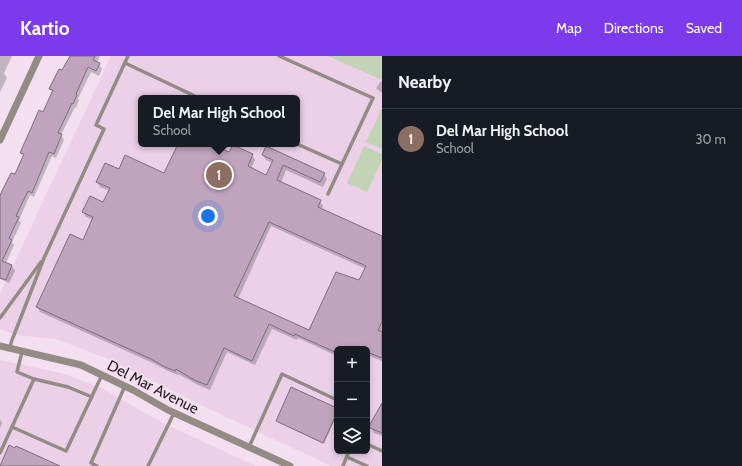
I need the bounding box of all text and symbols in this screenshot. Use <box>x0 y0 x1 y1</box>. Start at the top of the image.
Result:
text: Kartio <box>20 17 69 40</box>
text: Map <box>556 19 582 37</box>
text: Directions <box>604 19 664 37</box>
text: Saved <box>686 19 722 37</box>
text: Nearby <box>398 72 451 92</box>
popup <box>138 95 300 147</box>
text: Del Mar High School <box>153 104 285 122</box>
text: School <box>153 122 191 138</box>
text: Del Mar High School <box>436 122 568 140</box>
text: 1 <box>409 131 413 147</box>
text: 30 m <box>696 131 726 147</box>
text: School <box>436 140 474 156</box>
pin: 1 <box>206 160 232 190</box>
your location <box>198 206 218 226</box>
map controls <box>334 346 370 454</box>
button: + <box>334 346 370 382</box>
street label: Del Mar Avenue <box>104 356 202 418</box>
button: − <box>334 382 370 418</box>
button: layers <box>334 418 370 454</box>

